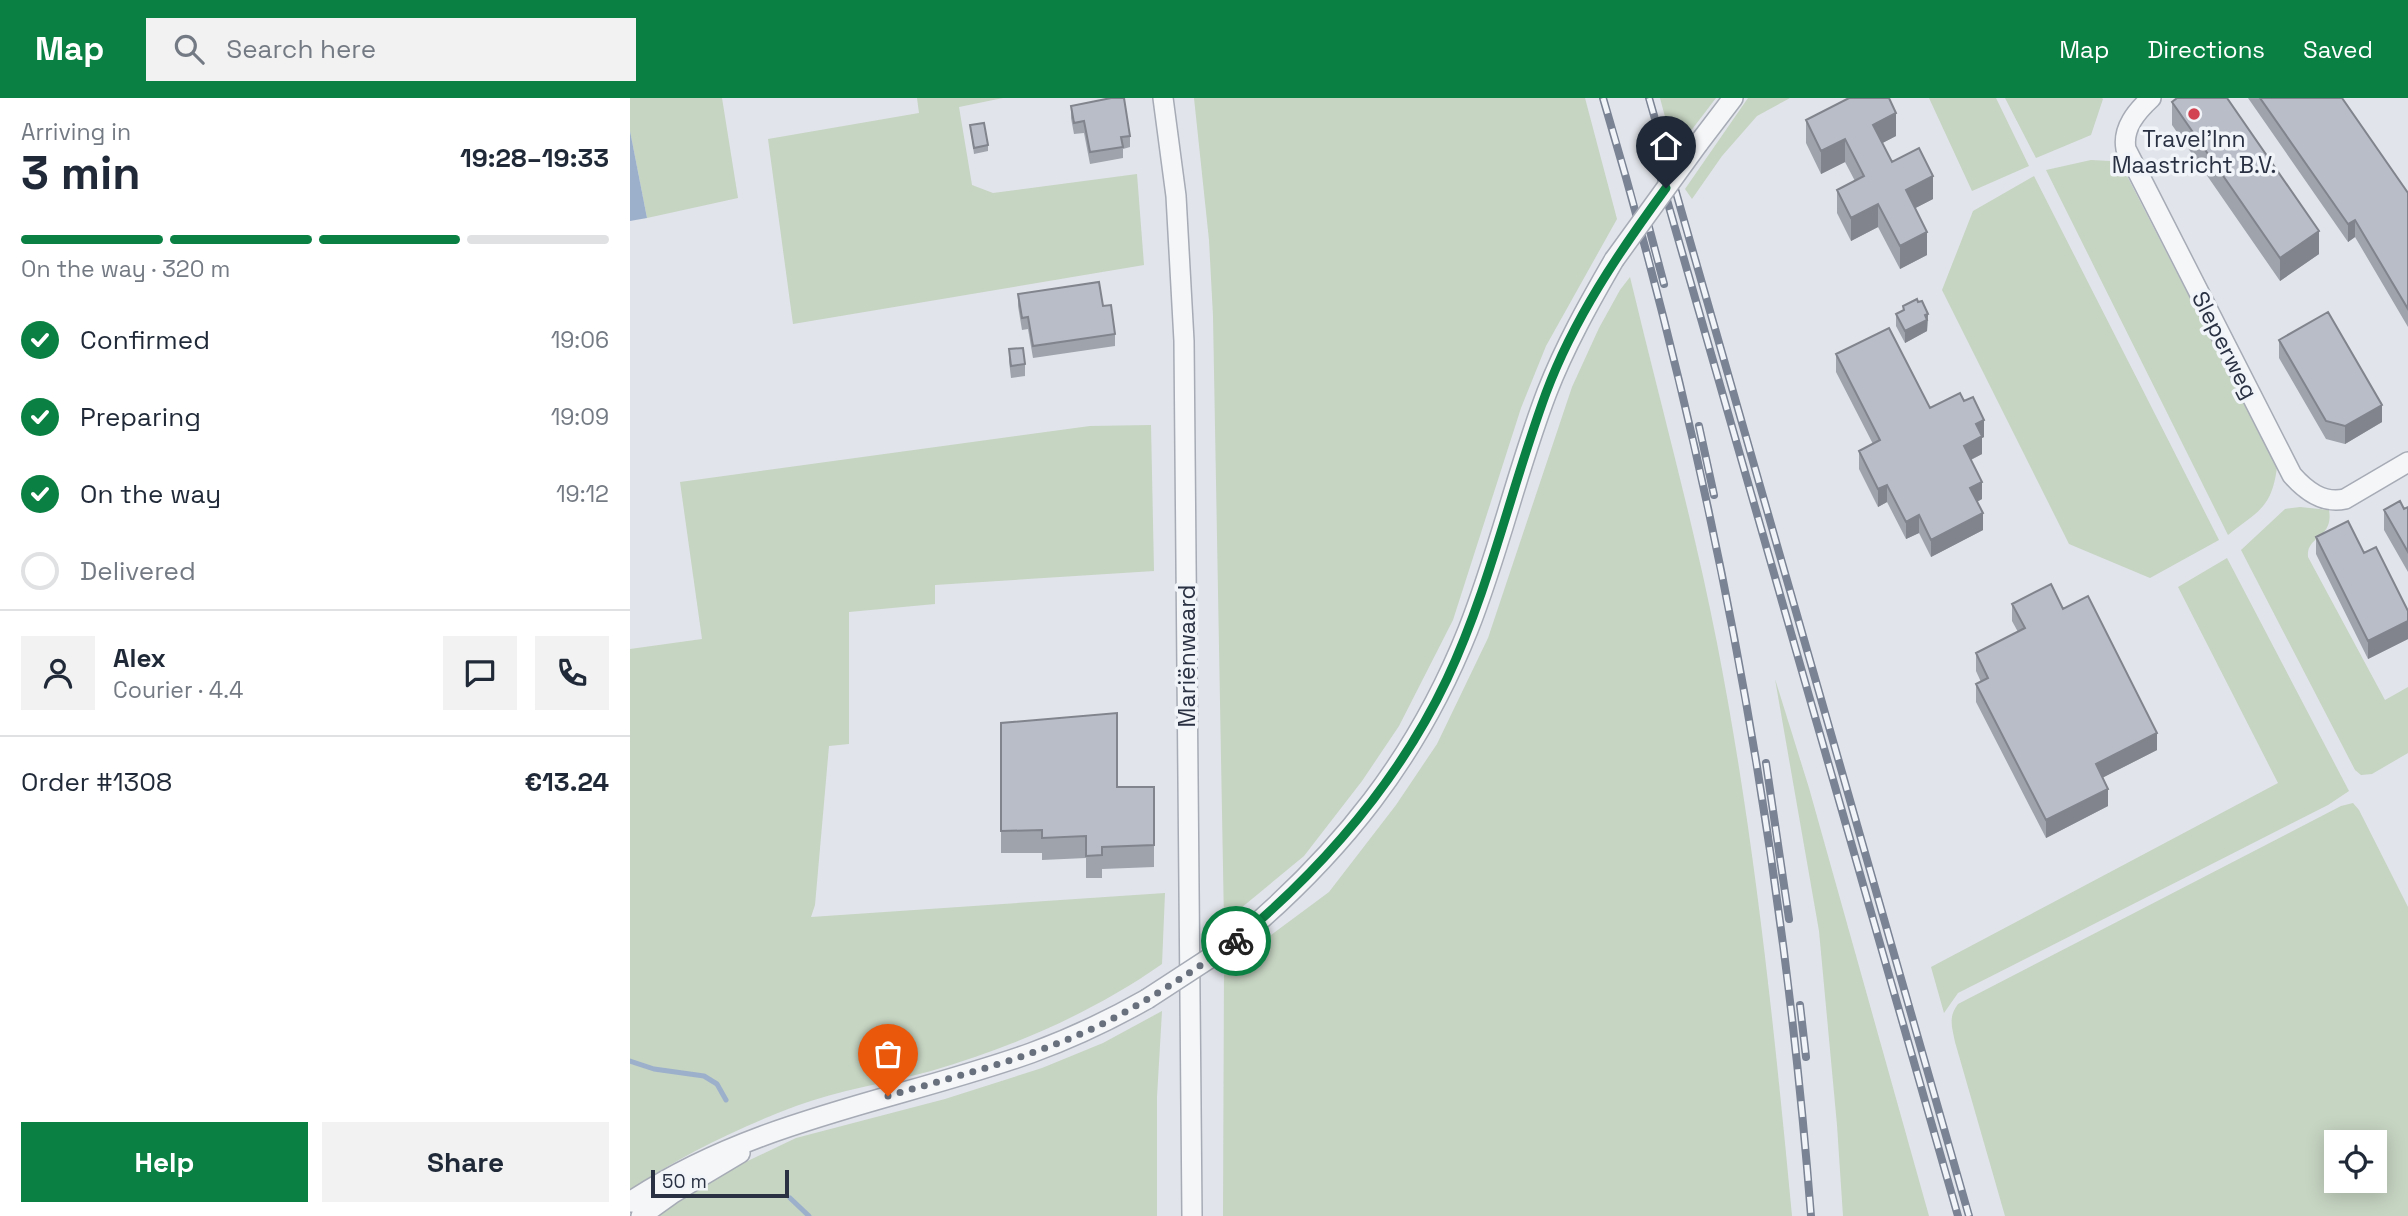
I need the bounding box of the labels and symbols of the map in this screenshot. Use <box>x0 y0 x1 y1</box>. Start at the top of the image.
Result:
marker: Travel'Inn Maastricht B.V. <box>2186 106 2202 122</box>
pin <box>1636 116 1696 188</box>
place label: Travel'Inn Maastricht B.V. <box>2112 124 2276 180</box>
street label: Sleperweg <box>2185 286 2265 404</box>
street label: Mariënwaard <box>1172 585 1202 727</box>
courier <box>1201 906 1271 976</box>
pin <box>858 1024 918 1096</box>
scale bar <box>651 1167 789 1199</box>

